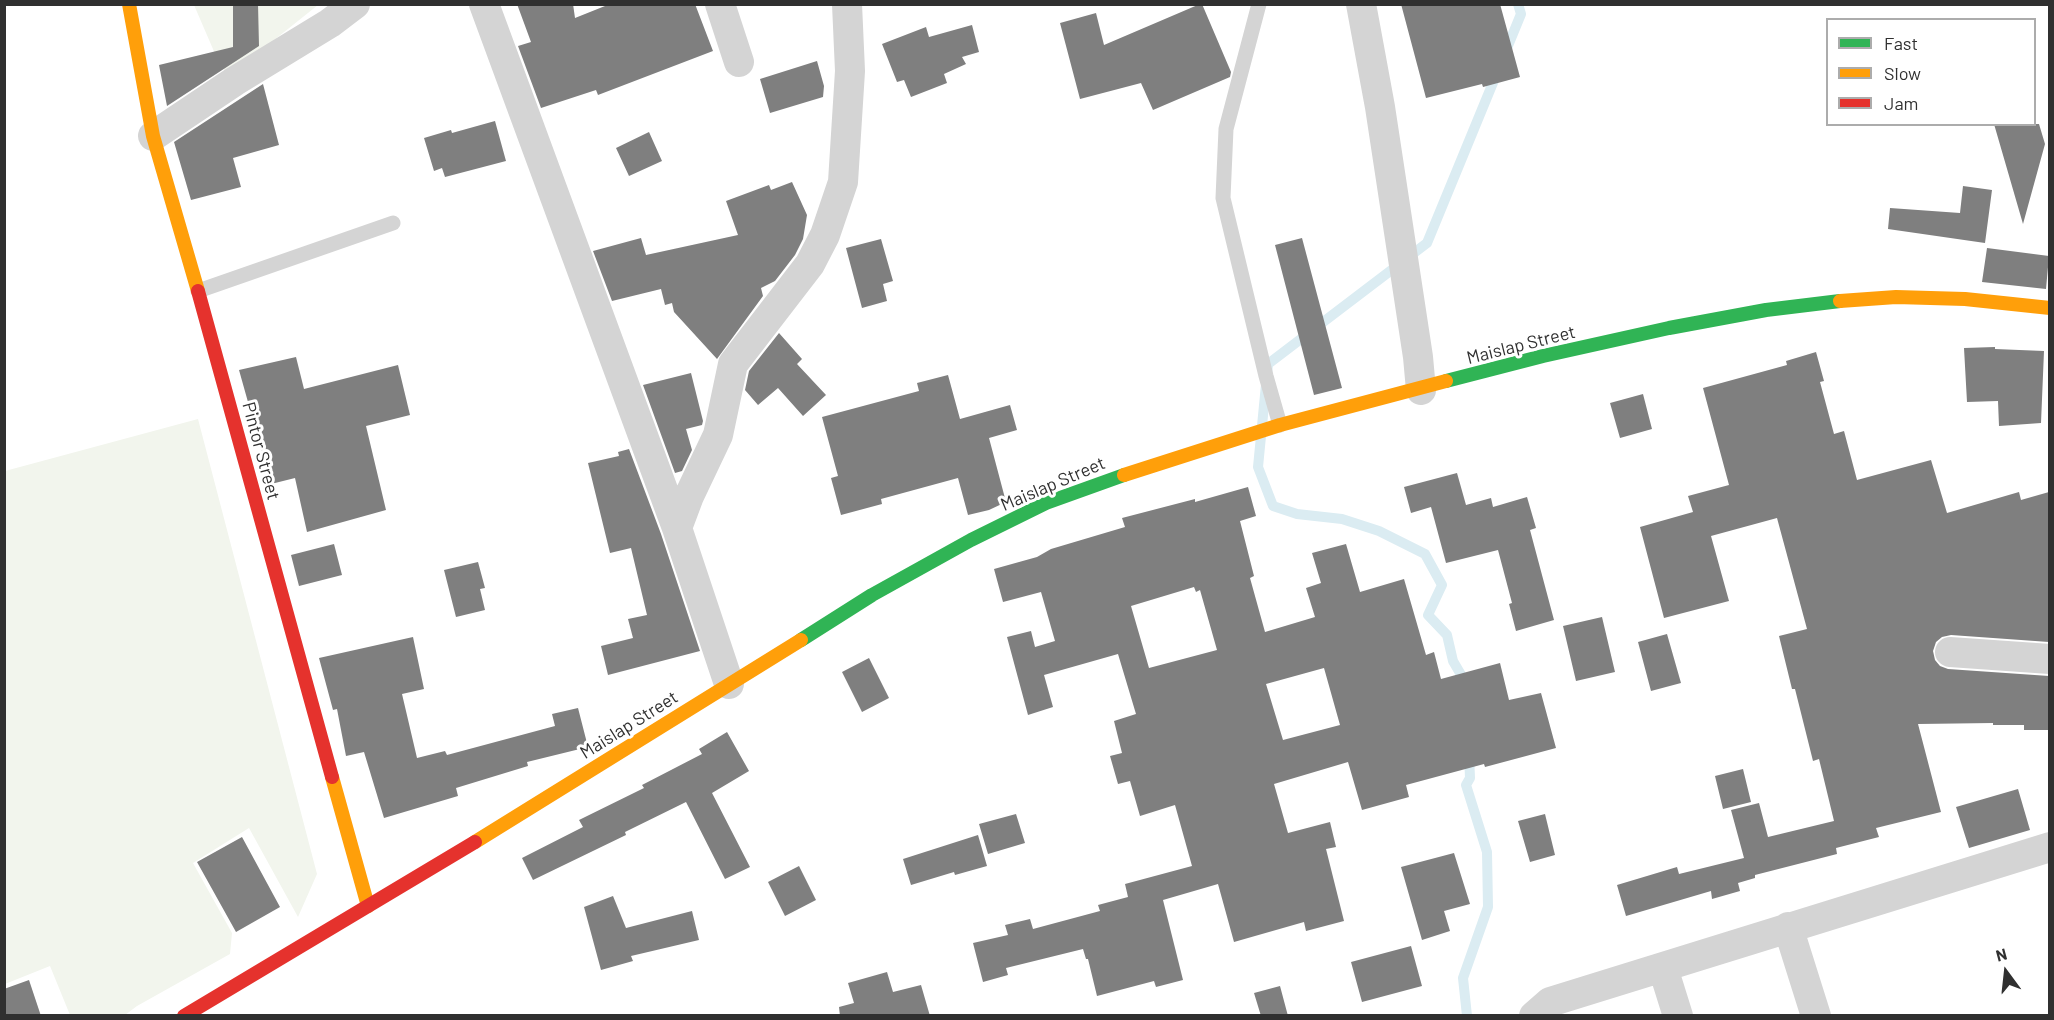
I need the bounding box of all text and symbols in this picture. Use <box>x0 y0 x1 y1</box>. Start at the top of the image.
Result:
legend <box>1826 18 2036 126</box>
text: Fast <box>1884 32 1918 54</box>
text: Slow <box>1884 62 1921 84</box>
text: Jam <box>1884 92 1918 114</box>
street label: Maislap Street <box>1464 321 1578 369</box>
street label: Pintor Street <box>238 400 284 502</box>
street label: Maislap Street <box>998 452 1108 516</box>
street label: Maislap Street <box>576 686 682 764</box>
north arrow <box>1976 942 2036 1002</box>
text: N <box>1994 944 2009 965</box>

